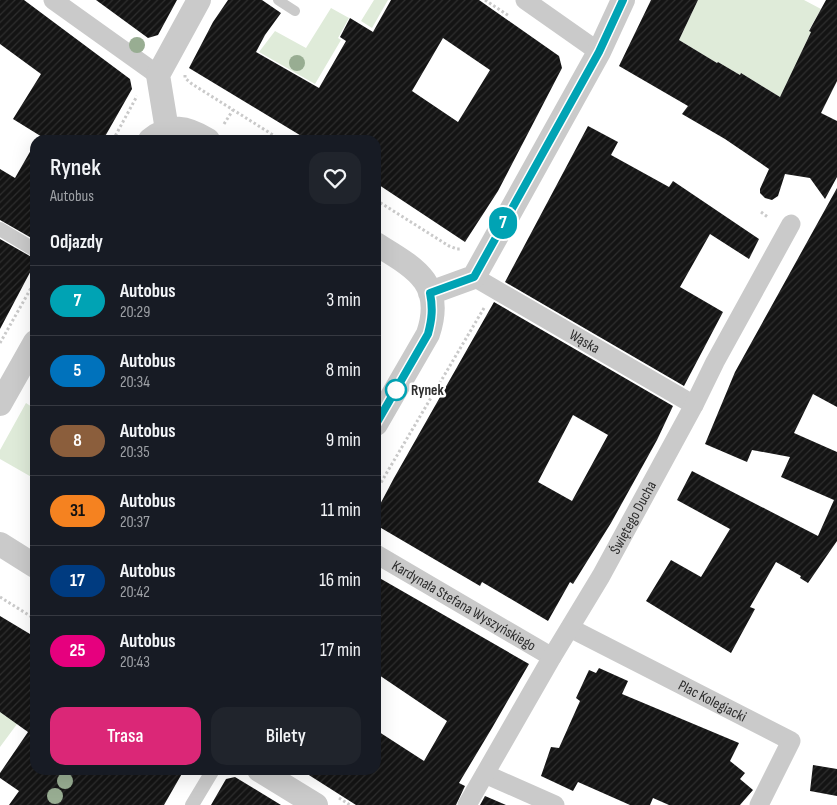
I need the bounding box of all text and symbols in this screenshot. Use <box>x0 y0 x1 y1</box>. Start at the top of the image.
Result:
button: heart <box>309 152 361 204</box>
text: Rynek <box>50 153 101 182</box>
text: Autobus <box>50 187 94 206</box>
line badge: 7 <box>487 207 519 239</box>
text: 7 <box>499 212 507 233</box>
text: Odjazdy <box>50 231 103 254</box>
text: Autobus <box>120 280 176 303</box>
text: 3 min <box>326 289 361 312</box>
text: 7 <box>74 290 81 311</box>
text: 20:29 <box>120 303 150 322</box>
street label: Wąska <box>566 325 603 358</box>
text: Autobus <box>120 350 176 373</box>
text: 8 min <box>326 359 361 382</box>
text: 5 <box>74 360 81 381</box>
text: 20:34 <box>120 373 150 392</box>
marker: Rynek <box>385 379 407 401</box>
place label: Rynek <box>411 381 444 400</box>
text: Autobus <box>120 420 176 443</box>
text: 9 min <box>326 429 361 452</box>
text: 8 <box>73 430 82 451</box>
text: 20:35 <box>120 443 150 462</box>
street label: Świętego Ducha <box>605 477 661 557</box>
text: Autobus <box>120 490 176 513</box>
text: 11 min <box>321 499 361 522</box>
text: 31 <box>70 500 85 521</box>
text: 20:37 <box>120 513 150 532</box>
street label: Kardynała Stefana Wyszyńskiego <box>389 556 540 655</box>
text: Autobus <box>120 560 176 583</box>
text: 16 min <box>319 569 361 592</box>
text: 17 <box>70 570 85 591</box>
text: 20:42 <box>120 583 150 602</box>
text: Autobus <box>120 630 176 653</box>
text: 17 min <box>320 639 361 662</box>
text: 25 <box>70 640 85 661</box>
text: 20:43 <box>120 653 150 672</box>
street label: Plac Kolegiacki <box>675 676 750 726</box>
button: Trasa <box>50 707 201 765</box>
button: Bilety <box>211 707 361 765</box>

